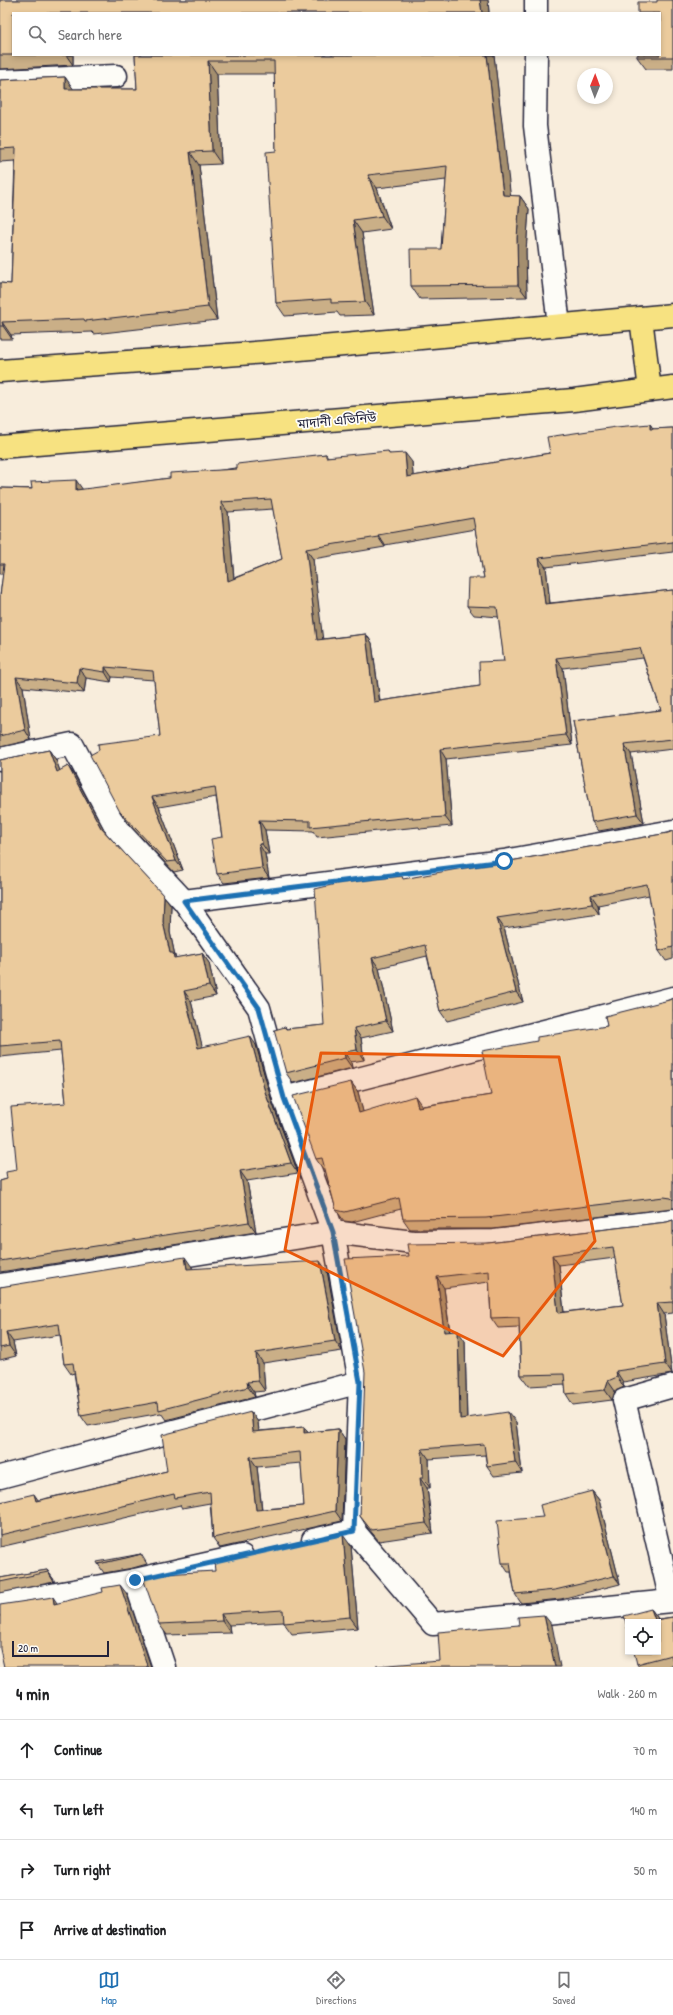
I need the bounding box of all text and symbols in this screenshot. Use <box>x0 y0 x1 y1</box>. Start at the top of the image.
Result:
search box <box>12 12 661 56</box>
icon: search <box>26 23 48 45</box>
text: Search here <box>58 24 122 45</box>
north arrow <box>577 68 613 104</box>
street label: মাদানী এভিনিউ <box>296 408 378 432</box>
route start <box>495 852 513 870</box>
route end <box>126 1571 144 1589</box>
map controls <box>625 1619 661 1655</box>
button: locate <box>625 1619 661 1655</box>
scale bar <box>12 1639 109 1658</box>
text: 20 m <box>18 1641 38 1655</box>
text: 4 min <box>16 1682 49 1705</box>
text: Walk · 260 m <box>598 1684 657 1702</box>
icon: ahead <box>16 1739 38 1761</box>
text: Continue <box>54 1739 102 1760</box>
text: 70 m <box>633 1741 657 1759</box>
icon: left <box>16 1799 38 1821</box>
text: Turn left <box>54 1799 104 1820</box>
text: 140 m <box>630 1801 657 1819</box>
icon: right <box>16 1859 38 1881</box>
text: Turn right <box>54 1859 110 1880</box>
text: 50 m <box>634 1861 657 1879</box>
icon: arrive <box>16 1919 38 1941</box>
text: Arrive at destination <box>54 1919 166 1940</box>
tab: Map <box>98 1969 120 2007</box>
tab: Directions <box>316 1969 357 2007</box>
tab: Saved <box>553 1969 575 2007</box>

